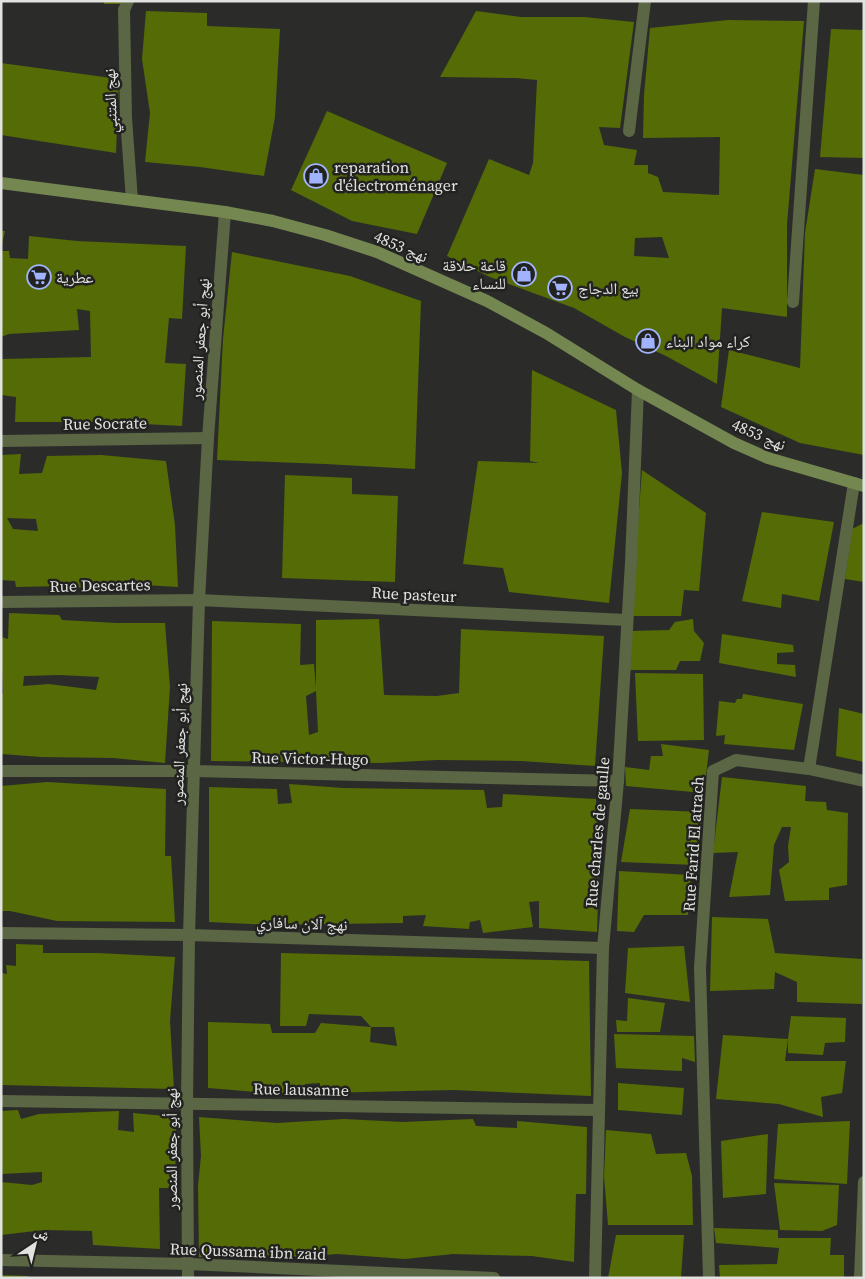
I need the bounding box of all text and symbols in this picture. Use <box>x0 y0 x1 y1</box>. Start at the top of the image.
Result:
street label: نهج المتنبي <box>98 68 124 134</box>
place label: reparation d'électroménager <box>334 156 458 196</box>
shop icon: reparation d'électroménager <box>303 163 329 189</box>
street label: نهج 4853 <box>371 225 431 267</box>
place label: قاعة حلاقة للنساء <box>442 254 506 294</box>
shop icon: قاعة حلاقة للنساء <box>511 261 537 287</box>
supermarket icon: عطرية <box>26 264 52 290</box>
place label: عطرية <box>56 266 93 288</box>
supermarket icon: بيع الدجاج <box>547 275 573 301</box>
street label: نهج أبو جعفر المنصور <box>184 277 214 402</box>
place label: بيع الدجاج <box>578 277 639 299</box>
shop icon: كراء مواد البناء <box>635 328 661 354</box>
place label: كراء مواد البناء <box>666 330 751 352</box>
street label: Rue Socrate <box>63 411 147 435</box>
street label: نهج 4853 <box>729 413 789 455</box>
street label: Rue Descartes <box>49 573 151 597</box>
street label: Rue pasteur <box>371 581 457 607</box>
street label: نهج أبو جعفر المنصور <box>166 683 192 806</box>
street label: Rue Victor-Hugo <box>251 746 369 770</box>
street label: Rue charles de gaulle <box>579 756 615 908</box>
street label: Rue Farid El atrach <box>677 775 709 912</box>
street label: نهج آلان سافاري <box>256 910 348 938</box>
street label: Rue lausanne <box>253 1077 349 1101</box>
street label: نهج أبو جعفر المنصور <box>160 1088 182 1211</box>
north arrow <box>10 1219 60 1269</box>
text: ش <box>31 1221 54 1246</box>
street label: Rue Qussama ibn zaid <box>169 1237 327 1265</box>

